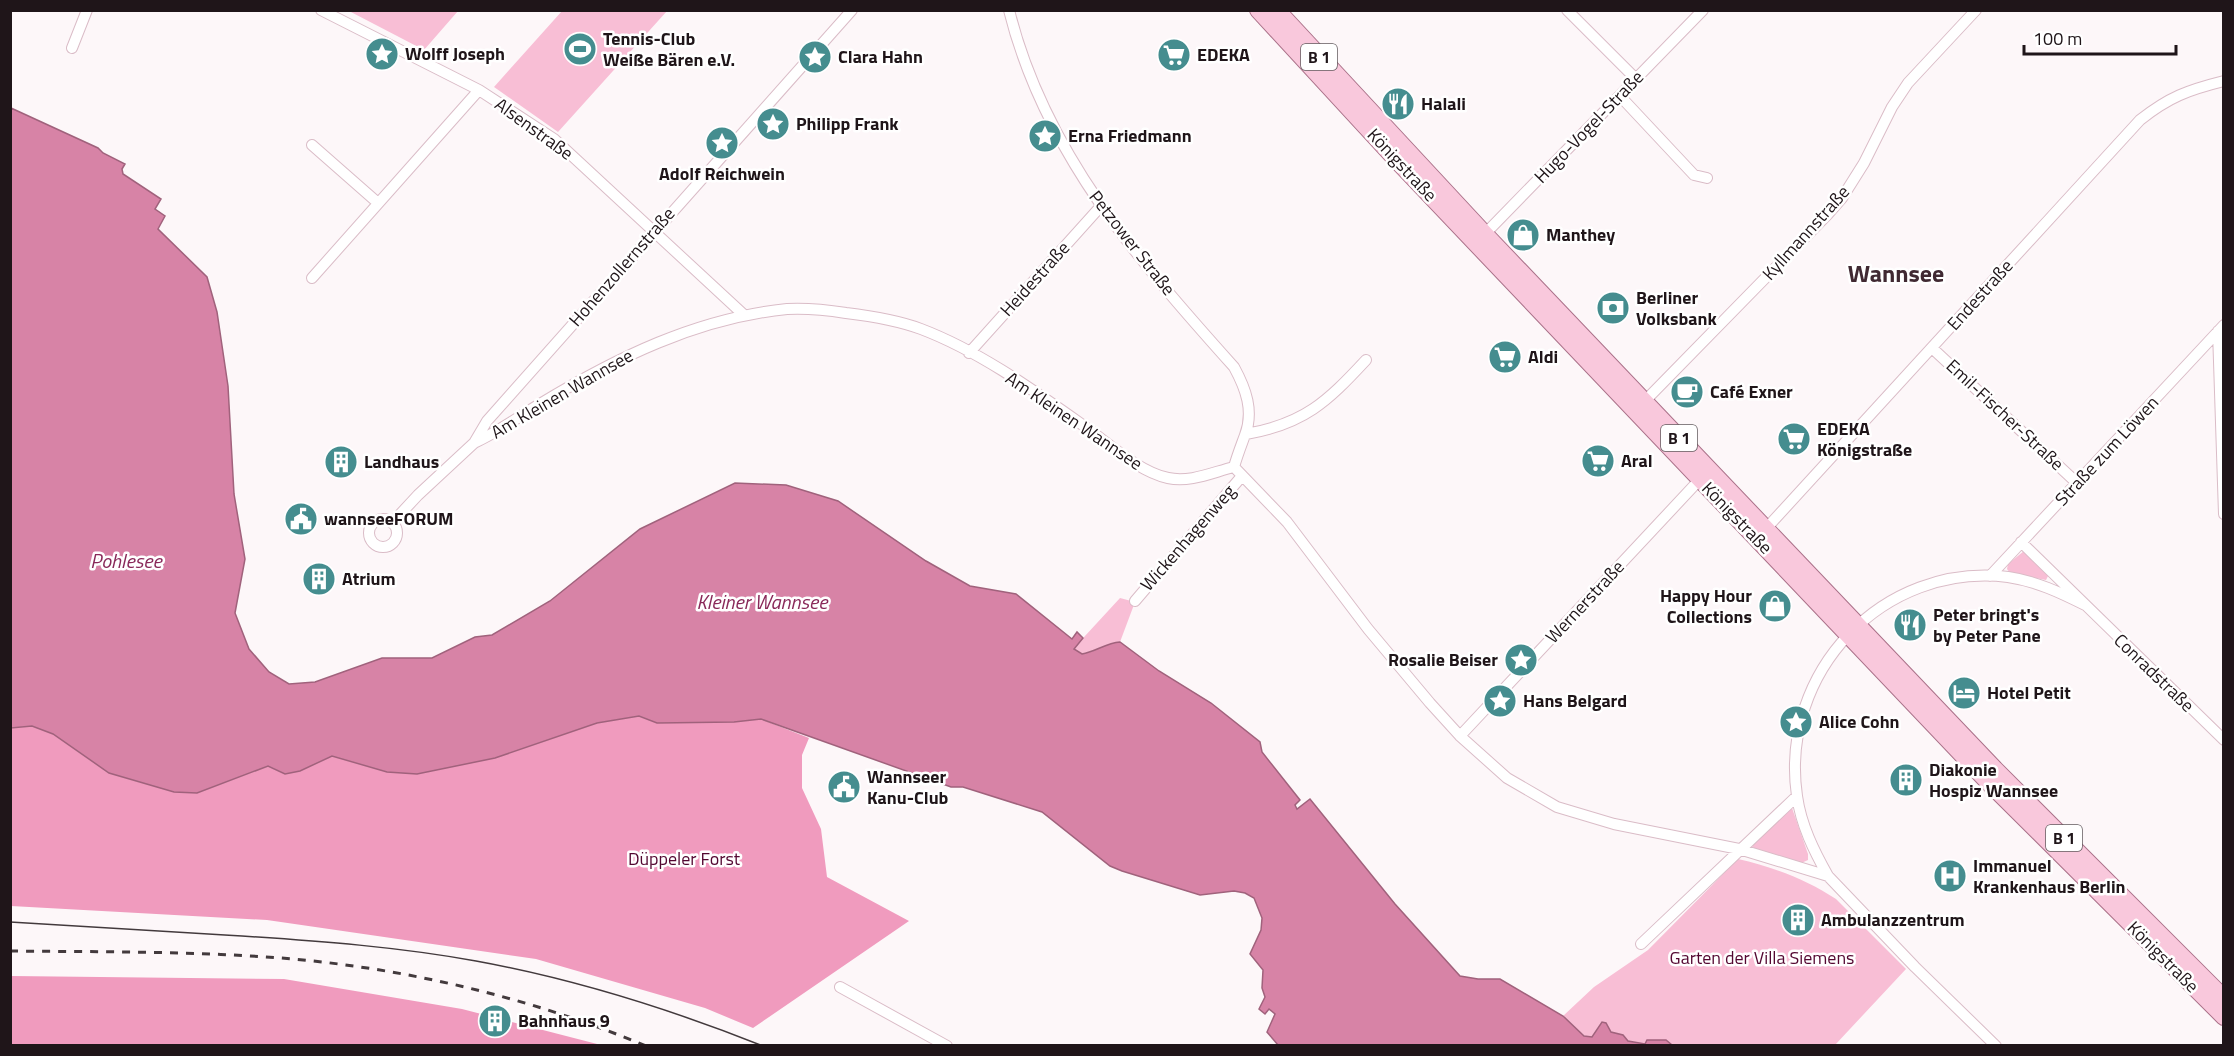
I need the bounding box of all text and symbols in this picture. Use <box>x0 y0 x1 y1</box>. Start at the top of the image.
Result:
scale bar <box>2024 18 2176 56</box>
place label: Tennis-Club Weiße Bären e.V. <box>603 25 735 73</box>
text: 100 m <box>2033 25 2082 52</box>
sports icon: Tennis-Club Weiße Bären e.V. <box>562 31 598 67</box>
place icon: Wolff Joseph <box>364 36 400 72</box>
supermarket icon: EDEKA <box>1156 37 1192 73</box>
place icon: Clara Hahn <box>797 39 833 75</box>
place label: Wolff Joseph <box>405 40 505 67</box>
place label: EDEKA <box>1197 41 1250 68</box>
place label: Clara Hahn <box>838 43 923 70</box>
road number: B 1 <box>1301 44 1337 70</box>
street label: Hugo-Vogel-Straße <box>1528 64 1650 189</box>
restaurant icon: Halali <box>1380 86 1416 122</box>
place label: Halali <box>1421 90 1466 117</box>
street label: Alsenstraße <box>489 91 579 166</box>
place icon: Philipp Frank <box>755 106 791 142</box>
place label: Philipp Frank <box>796 110 899 137</box>
place icon: Erna Friedmann <box>1027 118 1063 154</box>
place label: Erna Friedmann <box>1068 122 1192 149</box>
street label: Königstraße <box>1361 122 1444 207</box>
place icon: Adolf Reichwein <box>704 125 740 161</box>
place label: Adolf Reichwein <box>659 160 785 187</box>
street label: Kyllmannstraße <box>1756 179 1856 286</box>
street label: Petzower Straße <box>1083 184 1182 301</box>
street label: Hohenzollernstraße <box>562 201 681 332</box>
shop icon: Manthey <box>1505 217 1541 253</box>
place label: Manthey <box>1546 221 1615 248</box>
street label: Heidestraße <box>993 235 1076 322</box>
street label: Endestraße <box>1940 253 2019 336</box>
district label: Wannsee <box>1848 255 1944 291</box>
place label: Berliner Volksbank <box>1636 284 1717 332</box>
bank icon: Berliner Volksbank <box>1595 290 1631 326</box>
supermarket icon: Aldi <box>1487 339 1523 375</box>
street label: Am Kleinen Wannsee <box>486 342 638 445</box>
place label: Aldi <box>1528 343 1558 370</box>
street label: Emil-Fischer-Straße <box>1940 353 2070 477</box>
street label: Am Kleinen Wannsee <box>1000 365 1148 477</box>
cafe icon: Café Exner <box>1669 374 1705 410</box>
place label: Café Exner <box>1710 378 1793 405</box>
street label: Straße zum Löwen <box>2048 390 2165 512</box>
place label: EDEKA Königstraße <box>1817 415 1912 463</box>
supermarket icon: EDEKA Königstraße <box>1776 421 1812 457</box>
road number: B 1 <box>1661 425 1697 451</box>
supermarket icon: Aral <box>1580 443 1616 479</box>
building icon: Landhaus <box>323 444 359 480</box>
place label: Aral <box>1621 447 1653 474</box>
place label: Landhaus <box>364 448 439 475</box>
street label: Königstraße <box>1696 475 1779 560</box>
street label: Wickenhagenweg <box>1134 478 1242 597</box>
public building icon: wannseeFORUM <box>283 501 319 537</box>
place label: wannseeFORUM <box>324 505 454 532</box>
water label: Pohlesee <box>90 545 163 576</box>
street label: Wernerstraße <box>1539 554 1630 649</box>
building icon: Atrium <box>301 561 337 597</box>
place label: Atrium <box>342 565 396 592</box>
place label: Happy Hour Collections <box>1660 582 1752 630</box>
water label: Kleiner Wannsee <box>696 586 829 617</box>
shop icon: Happy Hour Collections <box>1757 588 1793 624</box>
place label: Peter bringt's by Peter Pane <box>1933 601 2041 649</box>
restaurant icon: Peter bringt's by Peter Pane <box>1892 607 1928 643</box>
street label: Conradstraße <box>2108 627 2201 718</box>
place icon: Rosalie Beiser <box>1503 642 1539 678</box>
place label: Rosalie Beiser <box>1388 646 1498 673</box>
hotel icon: Hotel Petit <box>1946 675 1982 711</box>
place label: Hotel Petit <box>1987 679 2071 706</box>
place icon: Hans Belgard <box>1482 683 1518 719</box>
place label: Hans Belgard <box>1523 687 1627 714</box>
place icon: Alice Cohn <box>1778 704 1814 740</box>
place label: Alice Cohn <box>1819 708 1900 735</box>
place label: Diakonie Hospiz Wannsee <box>1929 756 2058 804</box>
building icon: Diakonie Hospiz Wannsee <box>1888 762 1924 798</box>
place label: Wannseer Kanu-Club <box>867 763 949 811</box>
public building icon: Wannseer Kanu-Club <box>826 769 862 805</box>
road number: B 1 <box>2046 825 2082 851</box>
park label: Düppeler Forst <box>628 845 741 872</box>
place label: Immanuel Krankenhaus Berlin <box>1973 852 2126 900</box>
hospital icon: Immanuel Krankenhaus Berlin <box>1932 858 1968 894</box>
building icon: Ambulanzzentrum <box>1780 902 1816 938</box>
place label: Ambulanzzentrum <box>1821 906 1964 933</box>
street label: Königstraße <box>2121 915 2205 999</box>
park label: Garten der Villa Siemens <box>1670 944 1854 971</box>
building icon: Bahnhaus 9 <box>477 1003 513 1039</box>
place label: Bahnhaus 9 <box>518 1007 610 1034</box>

